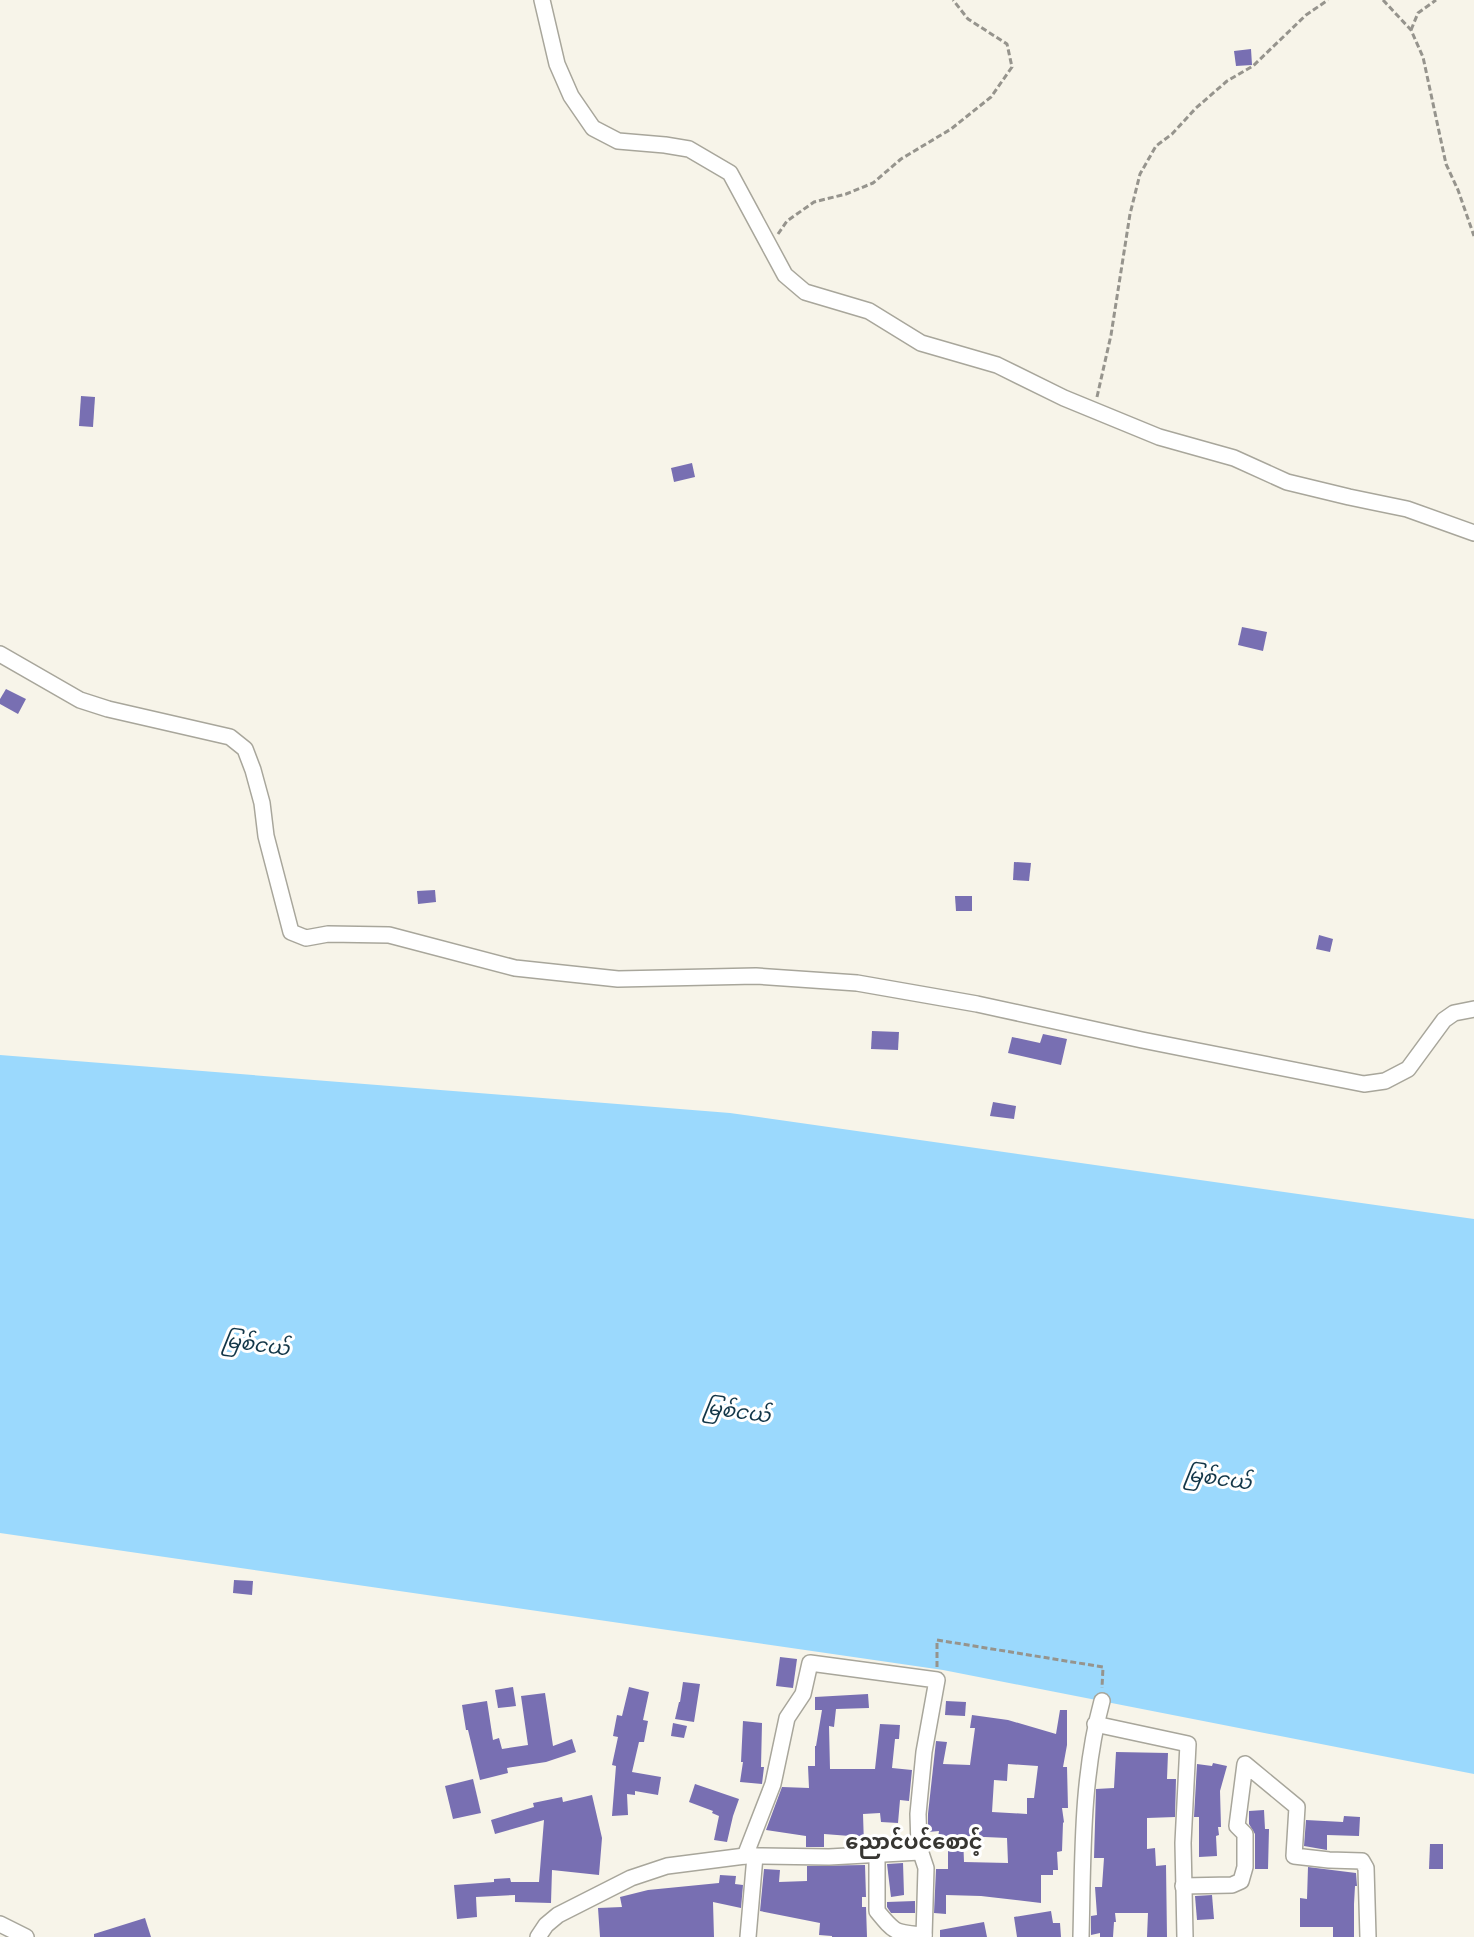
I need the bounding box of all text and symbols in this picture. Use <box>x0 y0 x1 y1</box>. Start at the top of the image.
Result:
water label: မြစ်ငယ် <box>220 1325 293 1366</box>
water label: မြစ်ငယ် <box>701 1392 774 1433</box>
water label: မြစ်ငယ် <box>1182 1459 1255 1500</box>
district label: ညောင်ပင်စောင့် <box>845 1826 983 1859</box>

